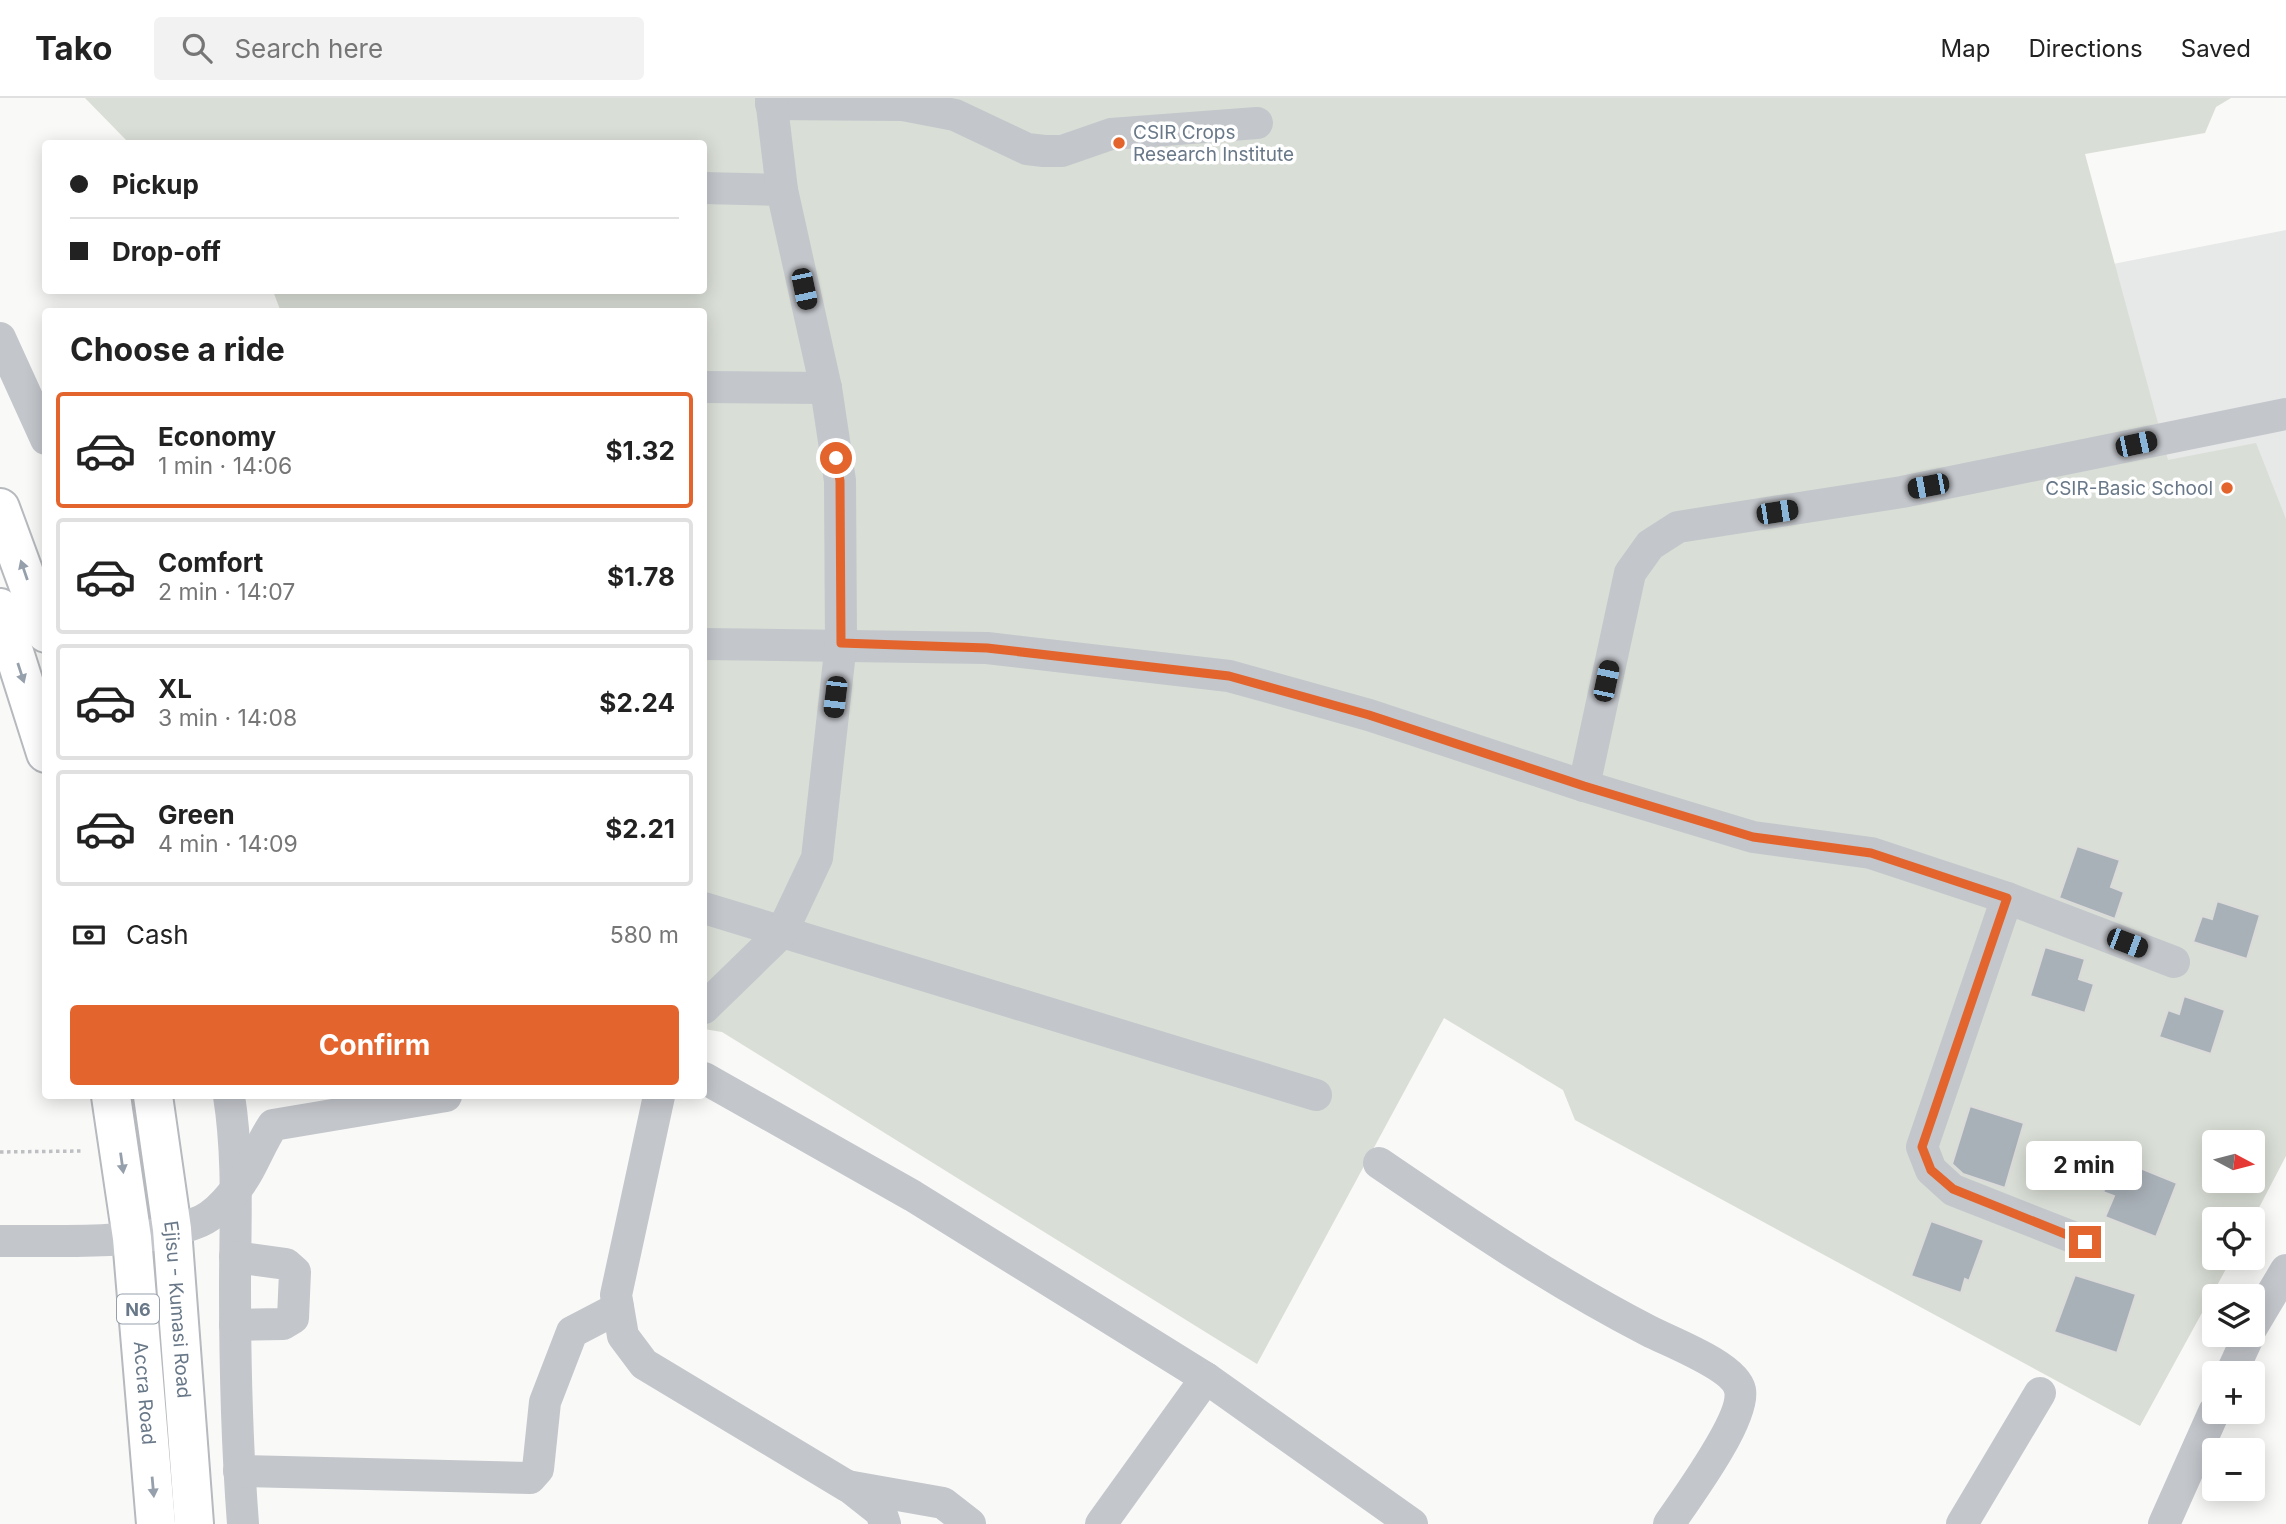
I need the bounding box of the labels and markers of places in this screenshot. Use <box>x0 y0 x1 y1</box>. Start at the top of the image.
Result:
place label: CSIR Crops Research Institute <box>1133 121 1294 166</box>
marker: CSIR Crops Research Institute <box>1111 135 1127 151</box>
place label: CSIR-Basic School <box>2045 477 2213 500</box>
marker: CSIR-Basic School <box>2219 480 2235 496</box>

